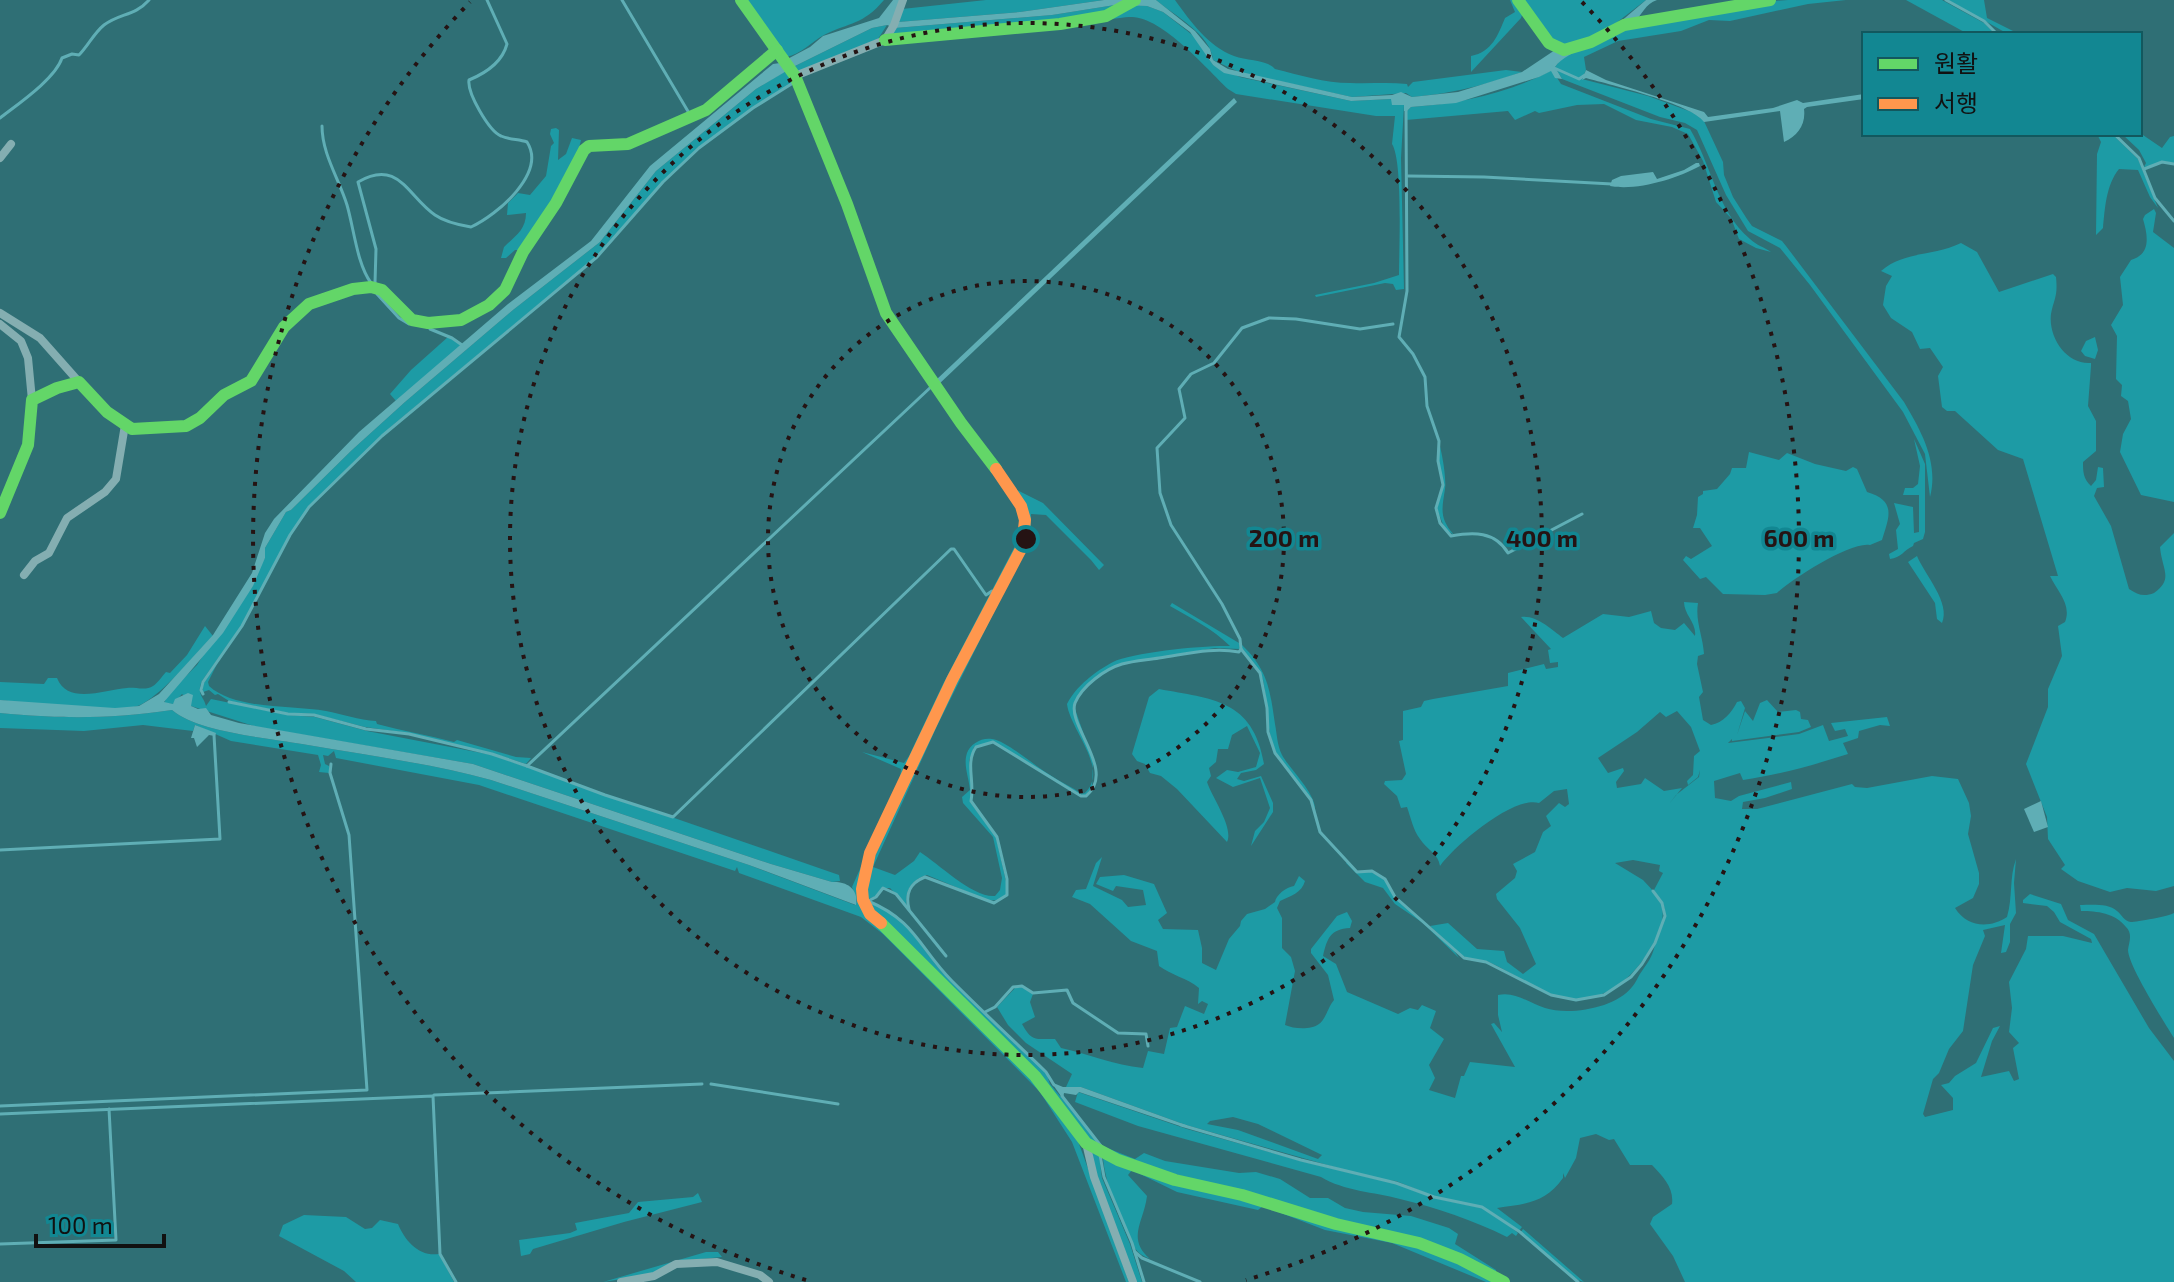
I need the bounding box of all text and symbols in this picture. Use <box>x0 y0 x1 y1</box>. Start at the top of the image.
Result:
legend <box>1862 32 2142 136</box>
text: 원활 <box>1934 48 1978 77</box>
text: 서행 <box>1934 88 1978 117</box>
text: 200 m <box>1249 523 1319 552</box>
text: 400 m <box>1506 523 1578 552</box>
text: 600 m <box>1764 523 1834 552</box>
centre of rings <box>1012 525 1040 553</box>
scale bar <box>36 1198 164 1248</box>
text: 100 m <box>48 1210 113 1239</box>

